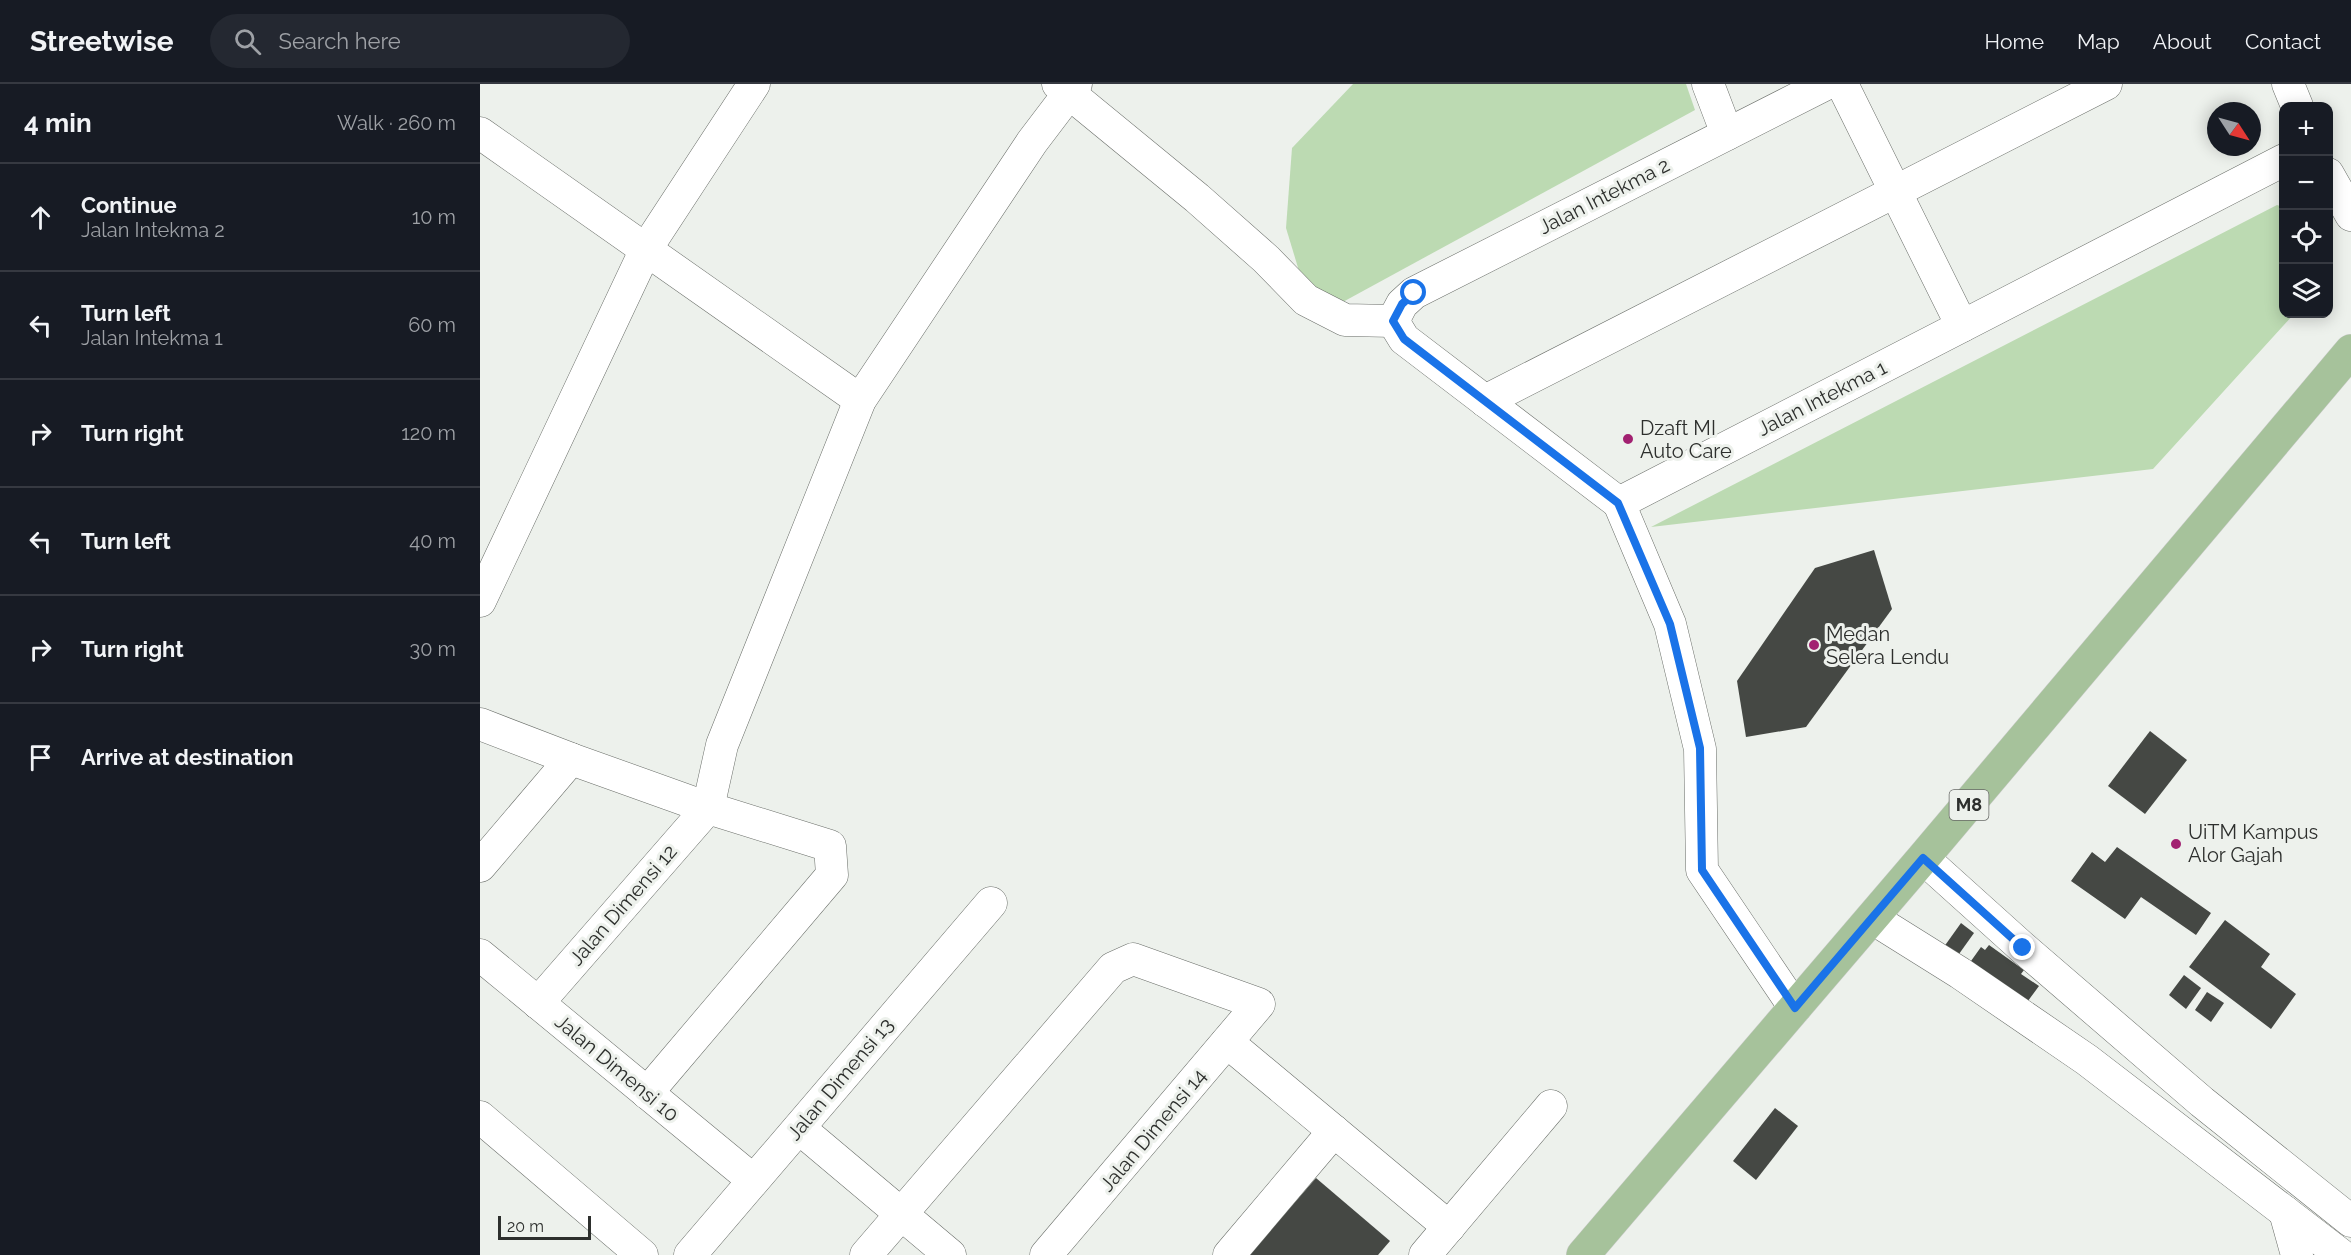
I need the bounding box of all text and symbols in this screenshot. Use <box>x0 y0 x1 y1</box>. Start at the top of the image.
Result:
search box <box>210 14 630 68</box>
text: Streetwise <box>30 25 174 58</box>
icon: search <box>231 25 264 58</box>
text: Search here <box>279 28 401 54</box>
text: Home <box>1985 29 2044 54</box>
text: Map <box>2077 29 2120 54</box>
text: About <box>2153 29 2212 54</box>
text: Contact <box>2245 29 2321 54</box>
north arrow <box>2207 102 2261 156</box>
map controls <box>2279 102 2333 318</box>
button: + <box>2279 102 2333 156</box>
text: 4 min <box>24 108 92 138</box>
text: Walk · 260 m <box>337 111 456 135</box>
street label: Jalan Intekma 2 <box>1535 153 1673 239</box>
button: − <box>2279 156 2333 210</box>
text: Continue <box>81 192 177 218</box>
icon: ahead <box>24 201 57 234</box>
text: 10 m <box>412 205 456 229</box>
button: locate <box>2279 210 2333 264</box>
text: Jalan Intekma 2 <box>81 218 225 242</box>
button: layers <box>2279 264 2333 318</box>
route start <box>1400 279 1426 305</box>
text: Turn left <box>81 300 171 326</box>
icon: left <box>24 309 57 342</box>
text: 60 m <box>408 313 456 337</box>
text: Jalan Intekma 1 <box>81 326 223 350</box>
street label: Jalan Intekma 1 <box>1753 355 1891 441</box>
place label: Dzaft MI Auto Care <box>1640 416 1732 463</box>
icon: right <box>24 417 57 450</box>
text: Turn right <box>81 420 184 446</box>
text: 120 m <box>401 421 456 445</box>
marker: Dzaft MI Auto Care <box>1621 432 1635 446</box>
icon: left <box>24 525 57 558</box>
text: Turn left <box>81 528 171 554</box>
text: 40 m <box>409 529 456 553</box>
place label: Medan Selera Lendu <box>1826 622 1949 669</box>
icon: right <box>24 633 57 666</box>
text: Turn right <box>81 636 184 662</box>
text: 30 m <box>410 637 456 661</box>
marker: Medan Selera Lendu <box>1807 638 1821 652</box>
icon: arrive <box>24 741 57 774</box>
text: Arrive at destination <box>81 744 294 770</box>
road number: M8 <box>1950 790 1988 820</box>
place label: UiTM Kampus Alor Gajah <box>2188 820 2318 867</box>
marker: UiTM Kampus Alor Gajah <box>2169 837 2183 851</box>
street label: Jalan Dimensi 12 <box>564 840 682 970</box>
route end <box>2009 934 2035 960</box>
street label: Jalan Dimensi 10 <box>550 1009 684 1127</box>
street label: Jalan Dimensi 13 <box>782 1013 898 1145</box>
street label: Jalan Dimensi 14 <box>1095 1064 1211 1196</box>
scale bar <box>498 1213 591 1240</box>
text: 20 m <box>507 1217 544 1236</box>

